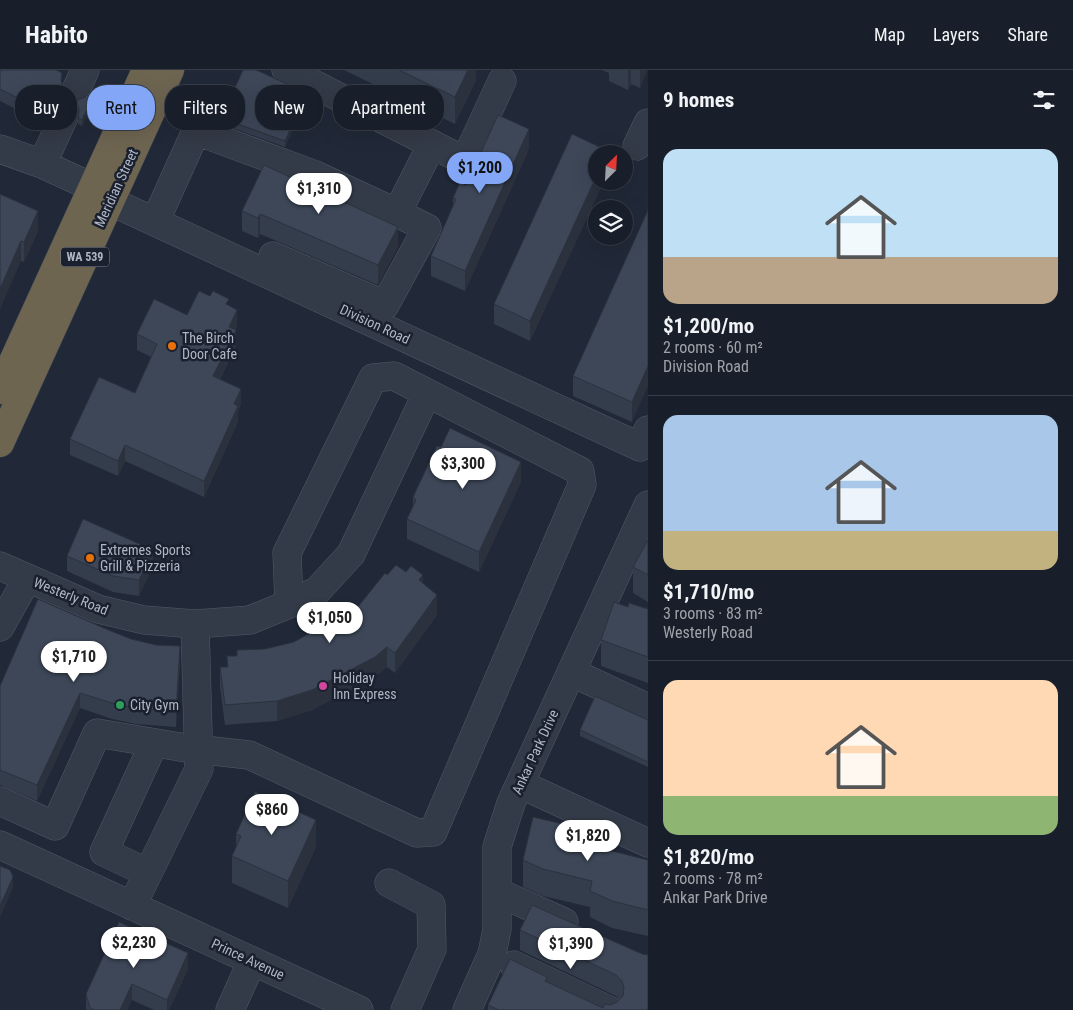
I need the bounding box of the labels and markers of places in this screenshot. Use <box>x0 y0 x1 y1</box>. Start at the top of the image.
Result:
pin: $1,200 <box>439 152 521 194</box>
pin: $1,310 <box>278 172 360 215</box>
place label: The Birch Door Cafe <box>182 330 237 362</box>
marker: The Birch Door Cafe <box>166 340 178 352</box>
pin: $3,300 <box>422 448 504 490</box>
place label: Extremes Sports Grill & Pizzeria <box>100 542 191 574</box>
marker: Extremes Sports Grill & Pizzeria <box>84 552 96 564</box>
pin: $1,050 <box>289 602 371 644</box>
pin: $1,710 <box>33 640 115 683</box>
place label: Holiday Inn Express <box>333 670 397 702</box>
marker: Holiday Inn Express <box>317 680 329 692</box>
place label: City Gym <box>130 697 179 713</box>
marker: City Gym <box>114 699 126 711</box>
pin: $860 <box>242 794 302 836</box>
pin: $1,820 <box>547 820 629 862</box>
pin: $2,230 <box>93 926 175 969</box>
pin: $1,390 <box>530 928 612 970</box>

